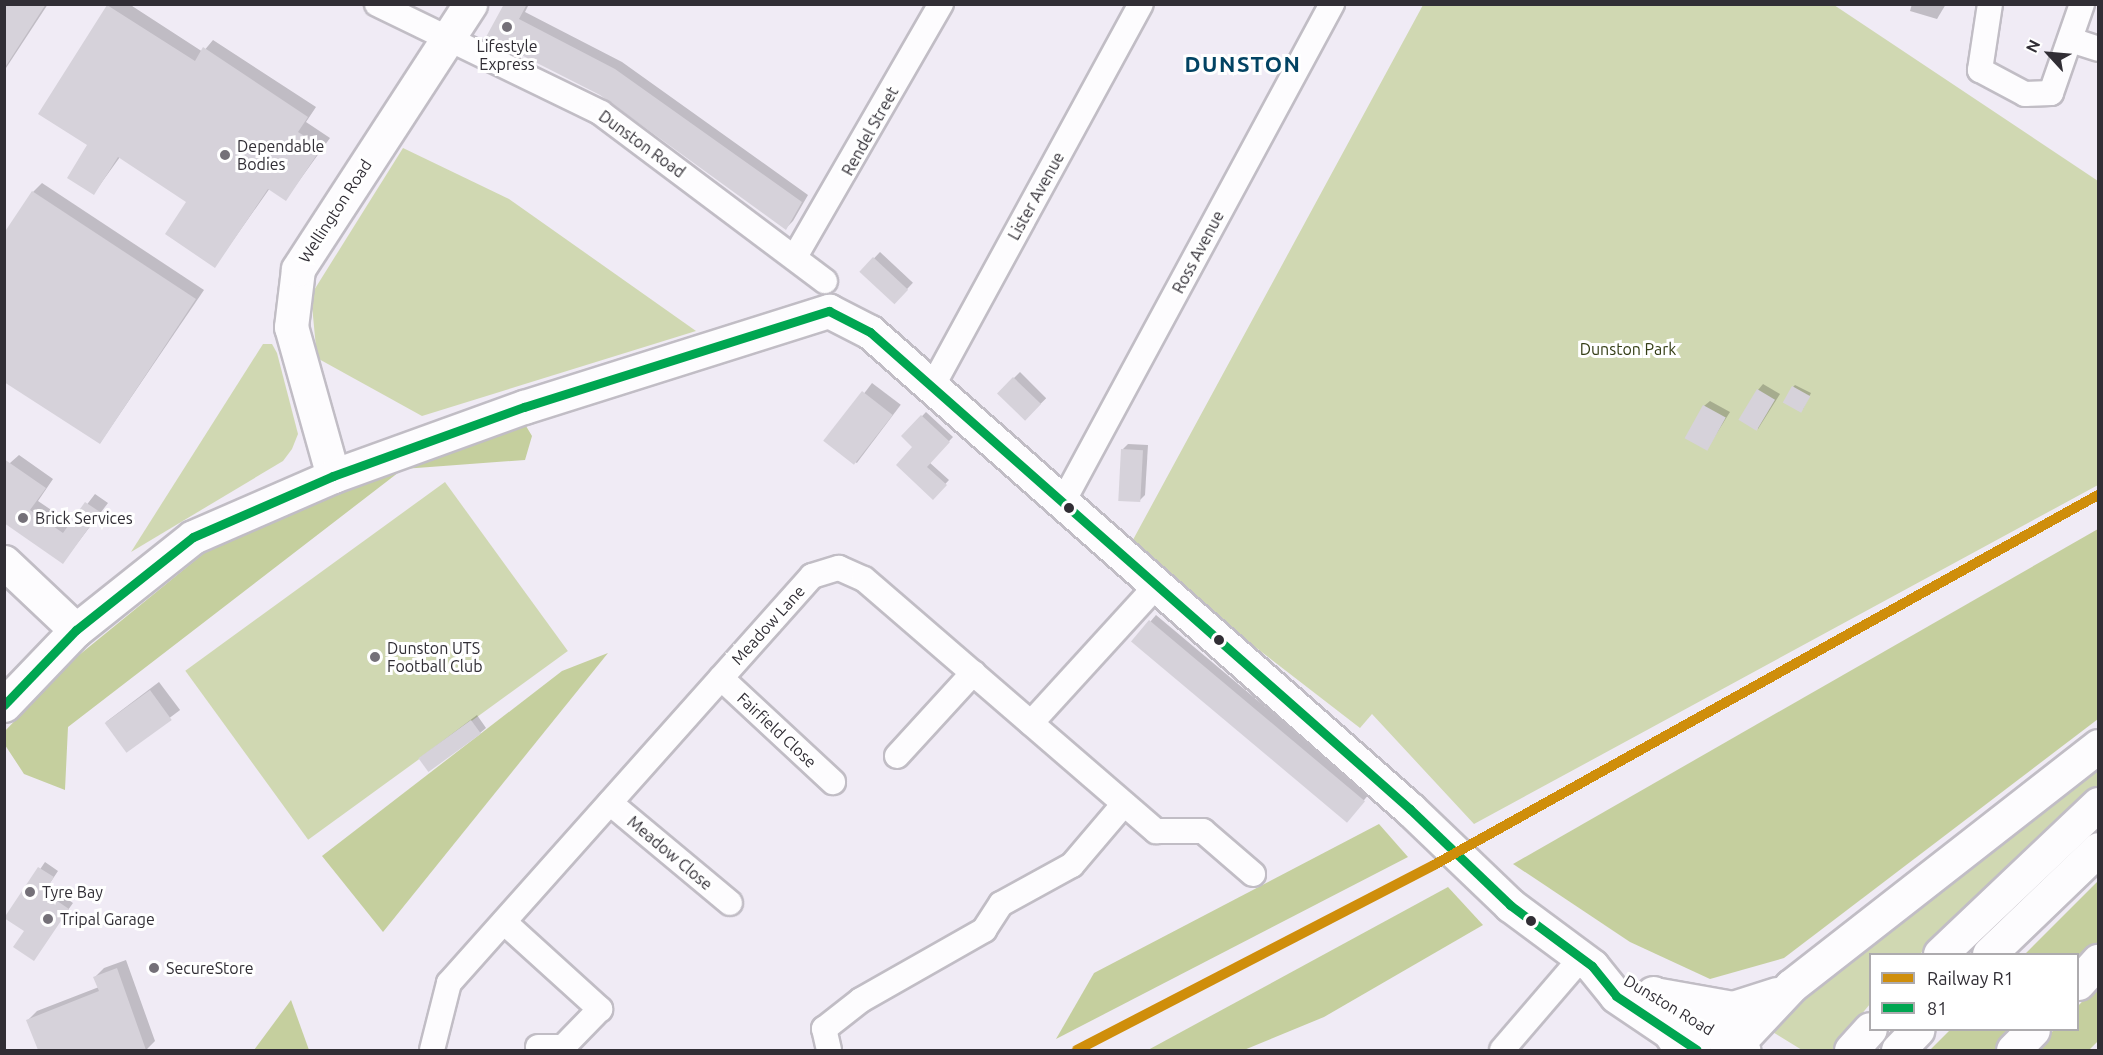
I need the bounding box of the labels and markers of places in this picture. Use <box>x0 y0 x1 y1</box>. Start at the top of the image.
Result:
marker: Lifestyle Express <box>500 20 514 34</box>
place label: Lifestyle Express <box>477 36 537 74</box>
place label: Dependable Bodies <box>237 136 324 174</box>
marker: Dependable Bodies <box>218 148 232 162</box>
unlabelled marker <box>1063 502 1075 514</box>
place label: Brick Services <box>35 508 133 528</box>
marker: Brick Services <box>16 511 30 525</box>
unlabelled marker <box>1213 634 1225 646</box>
place label: Dunston UTS Football Club <box>387 638 483 676</box>
marker: Dunston UTS Football Club <box>368 650 382 664</box>
place label: Tyre Bay <box>42 882 103 902</box>
marker: Tyre Bay <box>23 885 37 899</box>
place label: Tripal Garage <box>60 909 155 929</box>
marker: Tripal Garage <box>41 912 55 926</box>
unlabelled marker <box>1525 915 1537 927</box>
place label: SecureStore <box>166 958 254 978</box>
marker: SecureStore <box>147 961 161 975</box>

